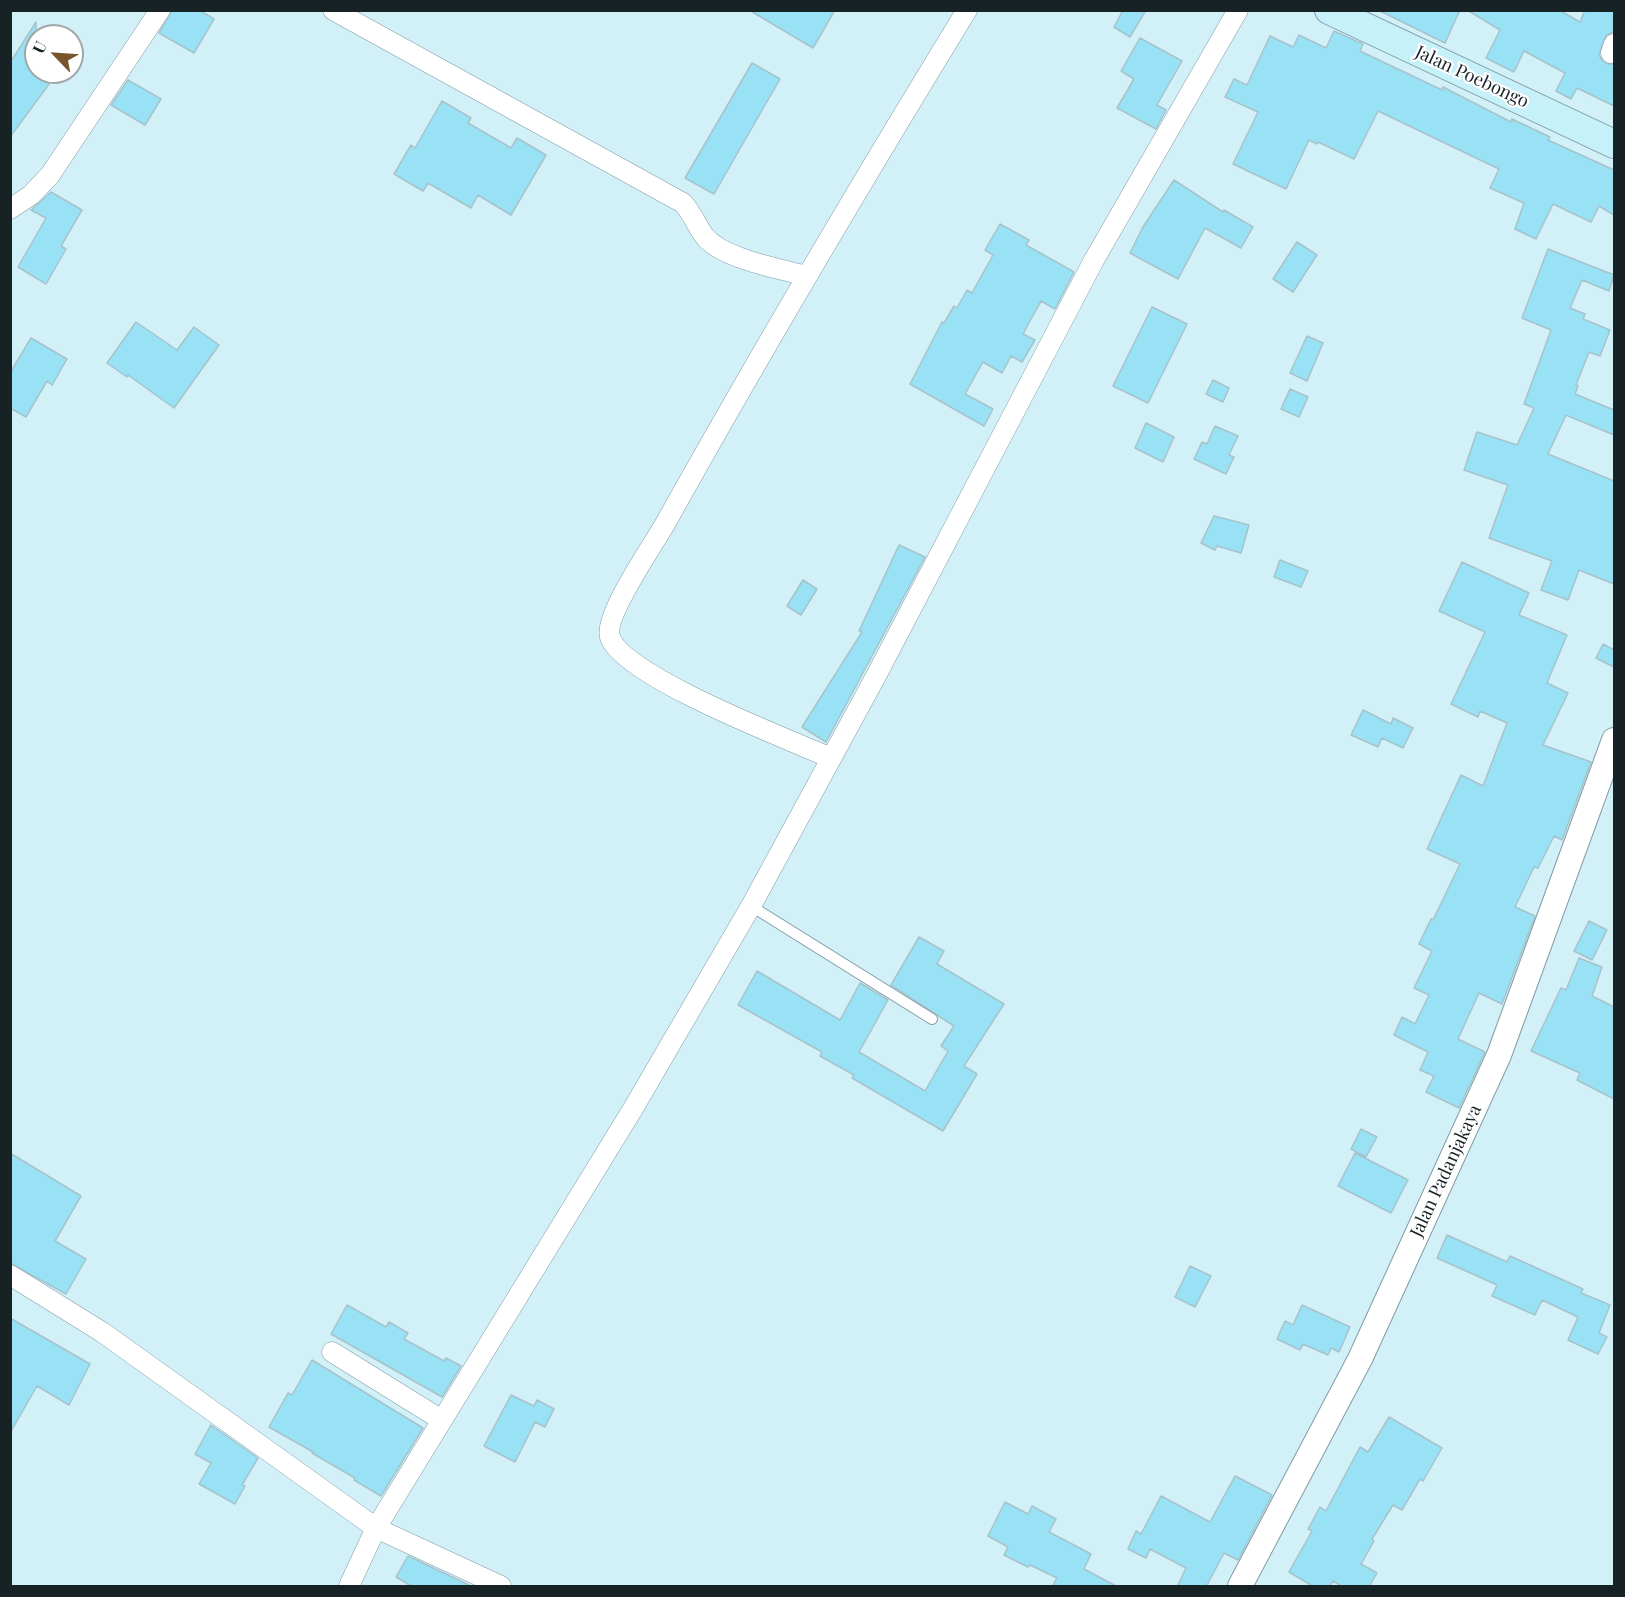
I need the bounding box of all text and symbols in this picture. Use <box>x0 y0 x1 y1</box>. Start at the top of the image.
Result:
north arrow <box>24 24 84 84</box>
text: U <box>27 38 51 56</box>
street label: Jalan Poebongo <box>1412 41 1532 113</box>
street label: Jalan Padanjakaya <box>1406 1101 1486 1241</box>

